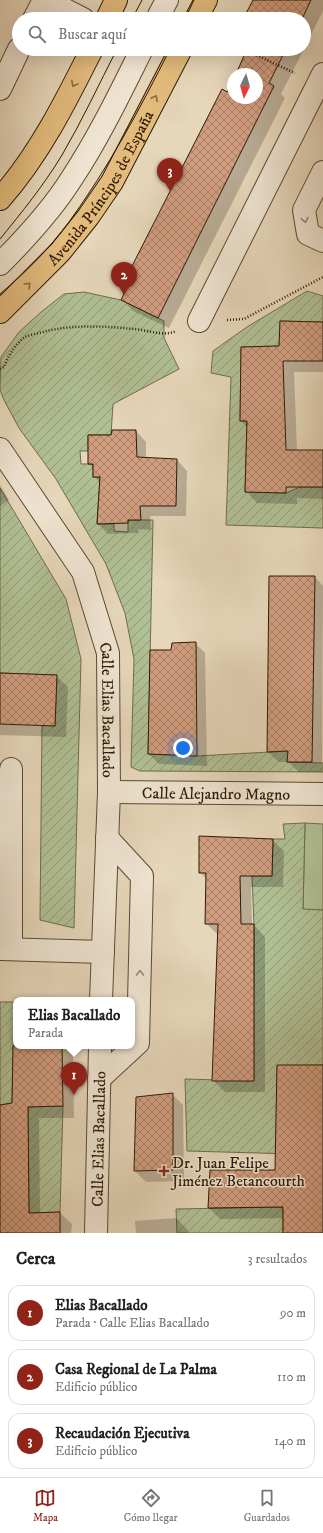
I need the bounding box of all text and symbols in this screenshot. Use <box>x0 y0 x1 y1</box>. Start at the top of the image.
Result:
search box <box>12 12 311 56</box>
icon: search <box>26 23 48 45</box>
text: Buscar aquí <box>58 25 126 44</box>
north arrow <box>227 68 263 104</box>
one-way arrow <box>71 79 78 87</box>
one-way arrow <box>151 94 158 102</box>
street label: Avenida Príncipes de España <box>43 107 158 270</box>
pin: 3 <box>157 158 183 191</box>
one-way arrow <box>301 217 309 223</box>
pin: 2 <box>111 262 137 295</box>
one-way arrow <box>23 282 31 290</box>
street label: Calle Elias Bacallado <box>94 640 118 778</box>
your location <box>173 738 193 758</box>
street label: Calle Alejandro Magno <box>142 783 290 805</box>
one-way arrow <box>136 970 144 976</box>
popup <box>13 997 135 1049</box>
text: Elias Bacallado <box>28 1006 120 1025</box>
text: Parada <box>28 1025 63 1041</box>
pin: 1 <box>61 1062 87 1095</box>
street label: Calle Elias Bacallado <box>88 1071 110 1207</box>
place label: Dr. Juan Felipe Jiménez Betancourth <box>170 1153 306 1191</box>
marker: Dr. Juan Felipe Jiménez Betancourth <box>159 1166 169 1176</box>
text: Cerca <box>16 1248 55 1270</box>
text: 3 resultados <box>248 1251 307 1267</box>
text: Elias Bacallado <box>55 1296 147 1315</box>
text: 1 <box>28 1305 32 1321</box>
text: 90 m <box>280 1305 306 1321</box>
text: Parada · Calle Elias Bacallado <box>55 1315 209 1331</box>
text: Casa Regional de La Palma <box>55 1360 217 1379</box>
text: 2 <box>27 1369 33 1385</box>
text: 110 m <box>277 1369 306 1385</box>
text: Edificio público <box>55 1379 137 1395</box>
text: Recaudación Ejecutiva <box>55 1424 190 1443</box>
text: 3 <box>28 1433 32 1449</box>
text: 140 m <box>274 1433 306 1449</box>
text: Edificio público <box>55 1443 137 1459</box>
tab: Mapa <box>33 1487 58 1525</box>
tab: Cómo llegar <box>124 1487 178 1525</box>
tab: Guardados <box>244 1487 290 1525</box>

